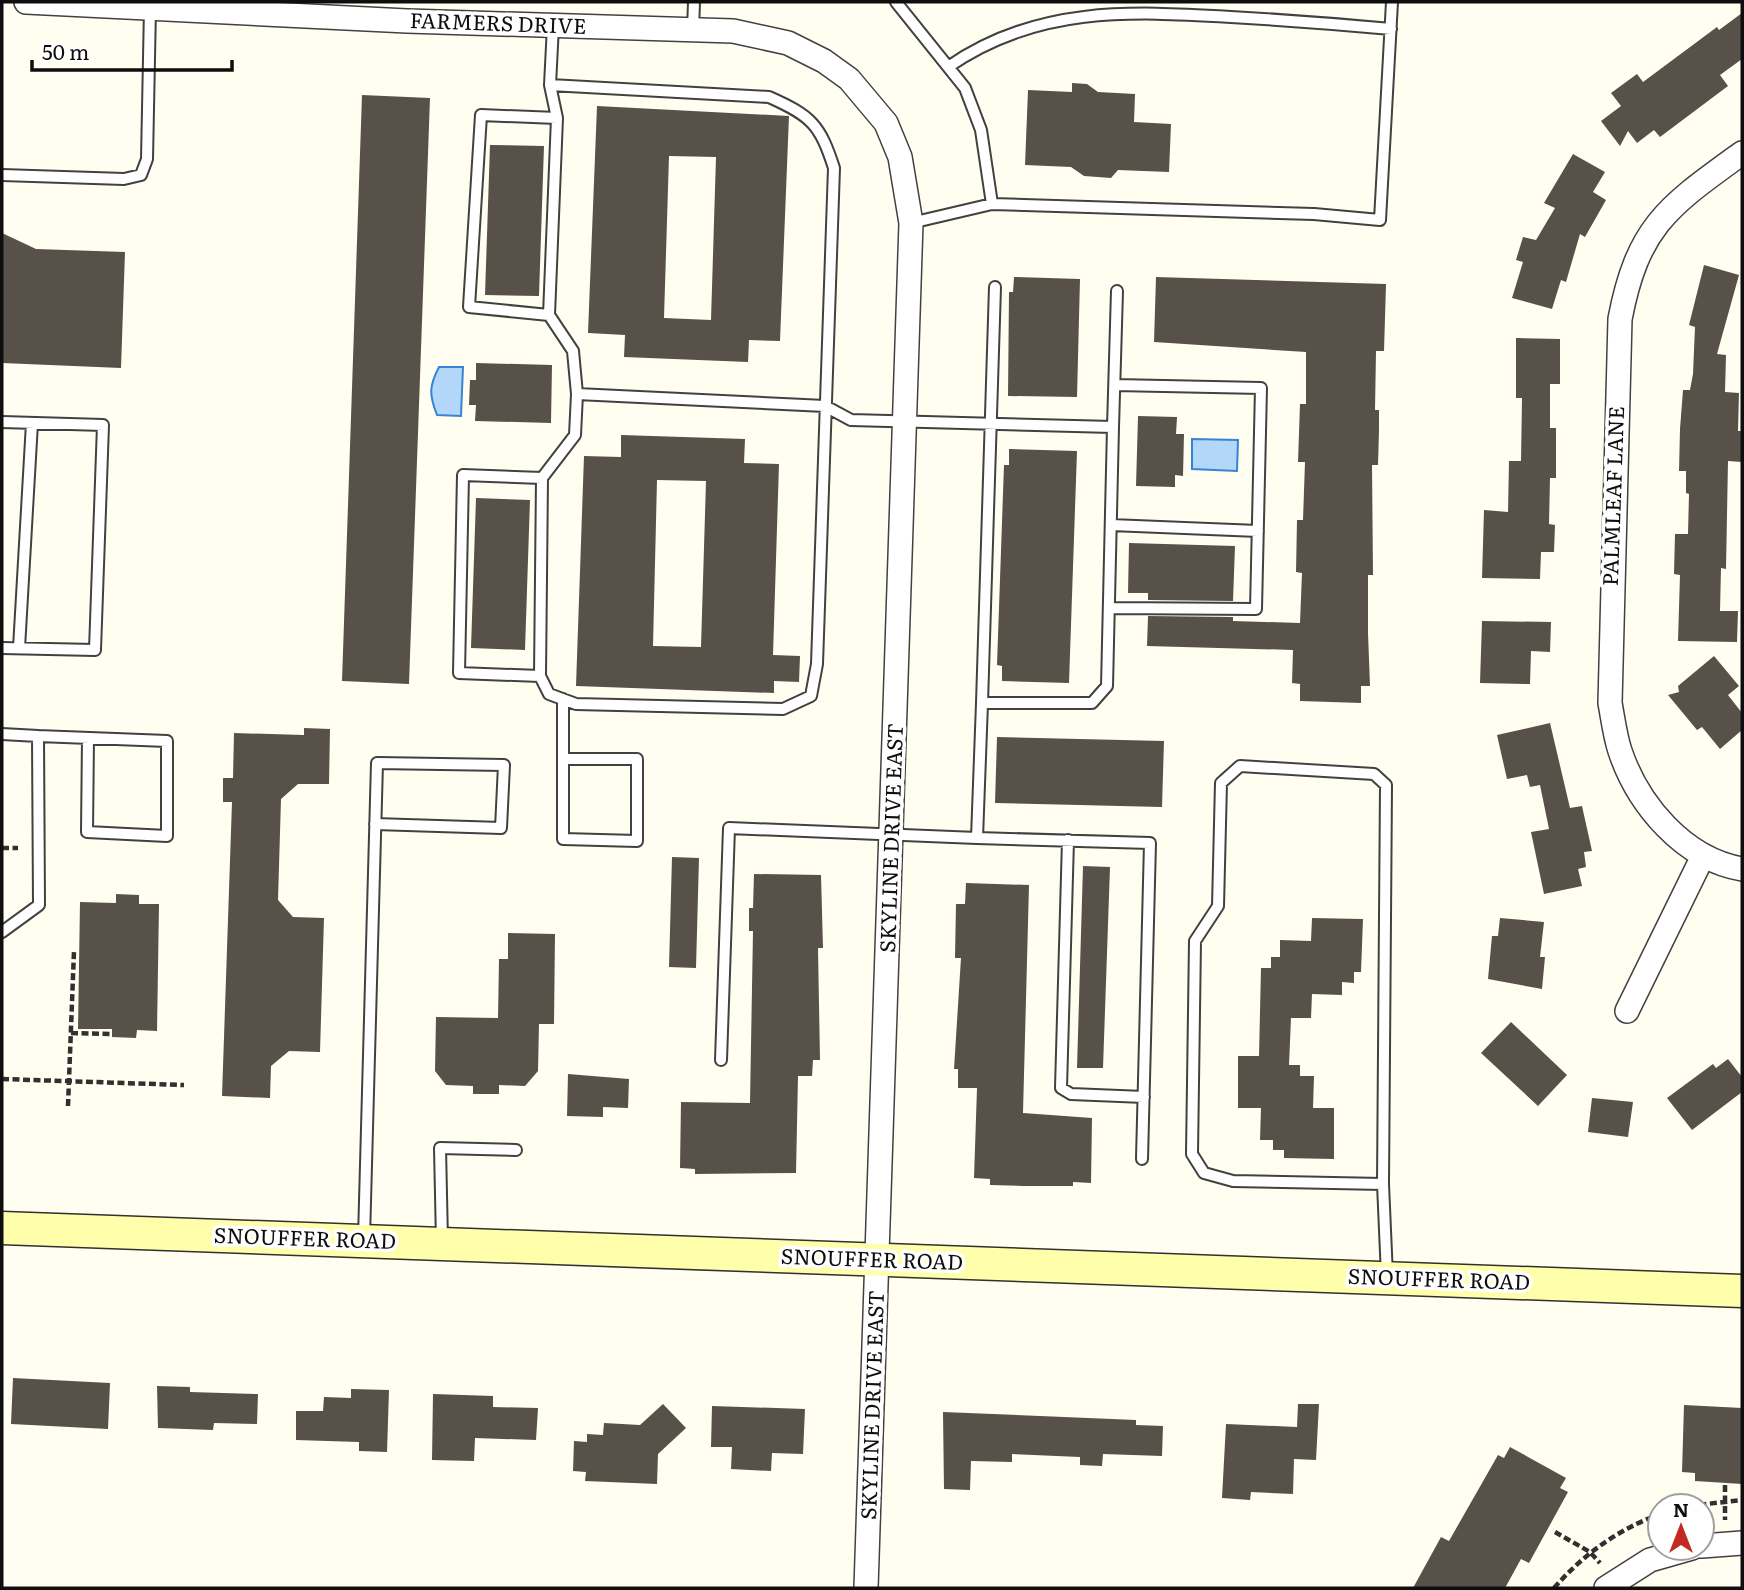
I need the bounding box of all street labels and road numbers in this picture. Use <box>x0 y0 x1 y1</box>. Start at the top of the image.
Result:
street label: FARMERS DRIVE <box>409 3 587 40</box>
street label: PALMLEAF LANE <box>1593 405 1630 586</box>
street label: SKYLINE DRIVE EAST <box>870 723 909 953</box>
street label: SNOUFFER ROAD <box>213 1218 397 1255</box>
street label: SNOUFFER ROAD <box>780 1239 964 1276</box>
street label: SNOUFFER ROAD <box>1347 1259 1531 1296</box>
street label: SKYLINE DRIVE EAST <box>851 1290 890 1520</box>

